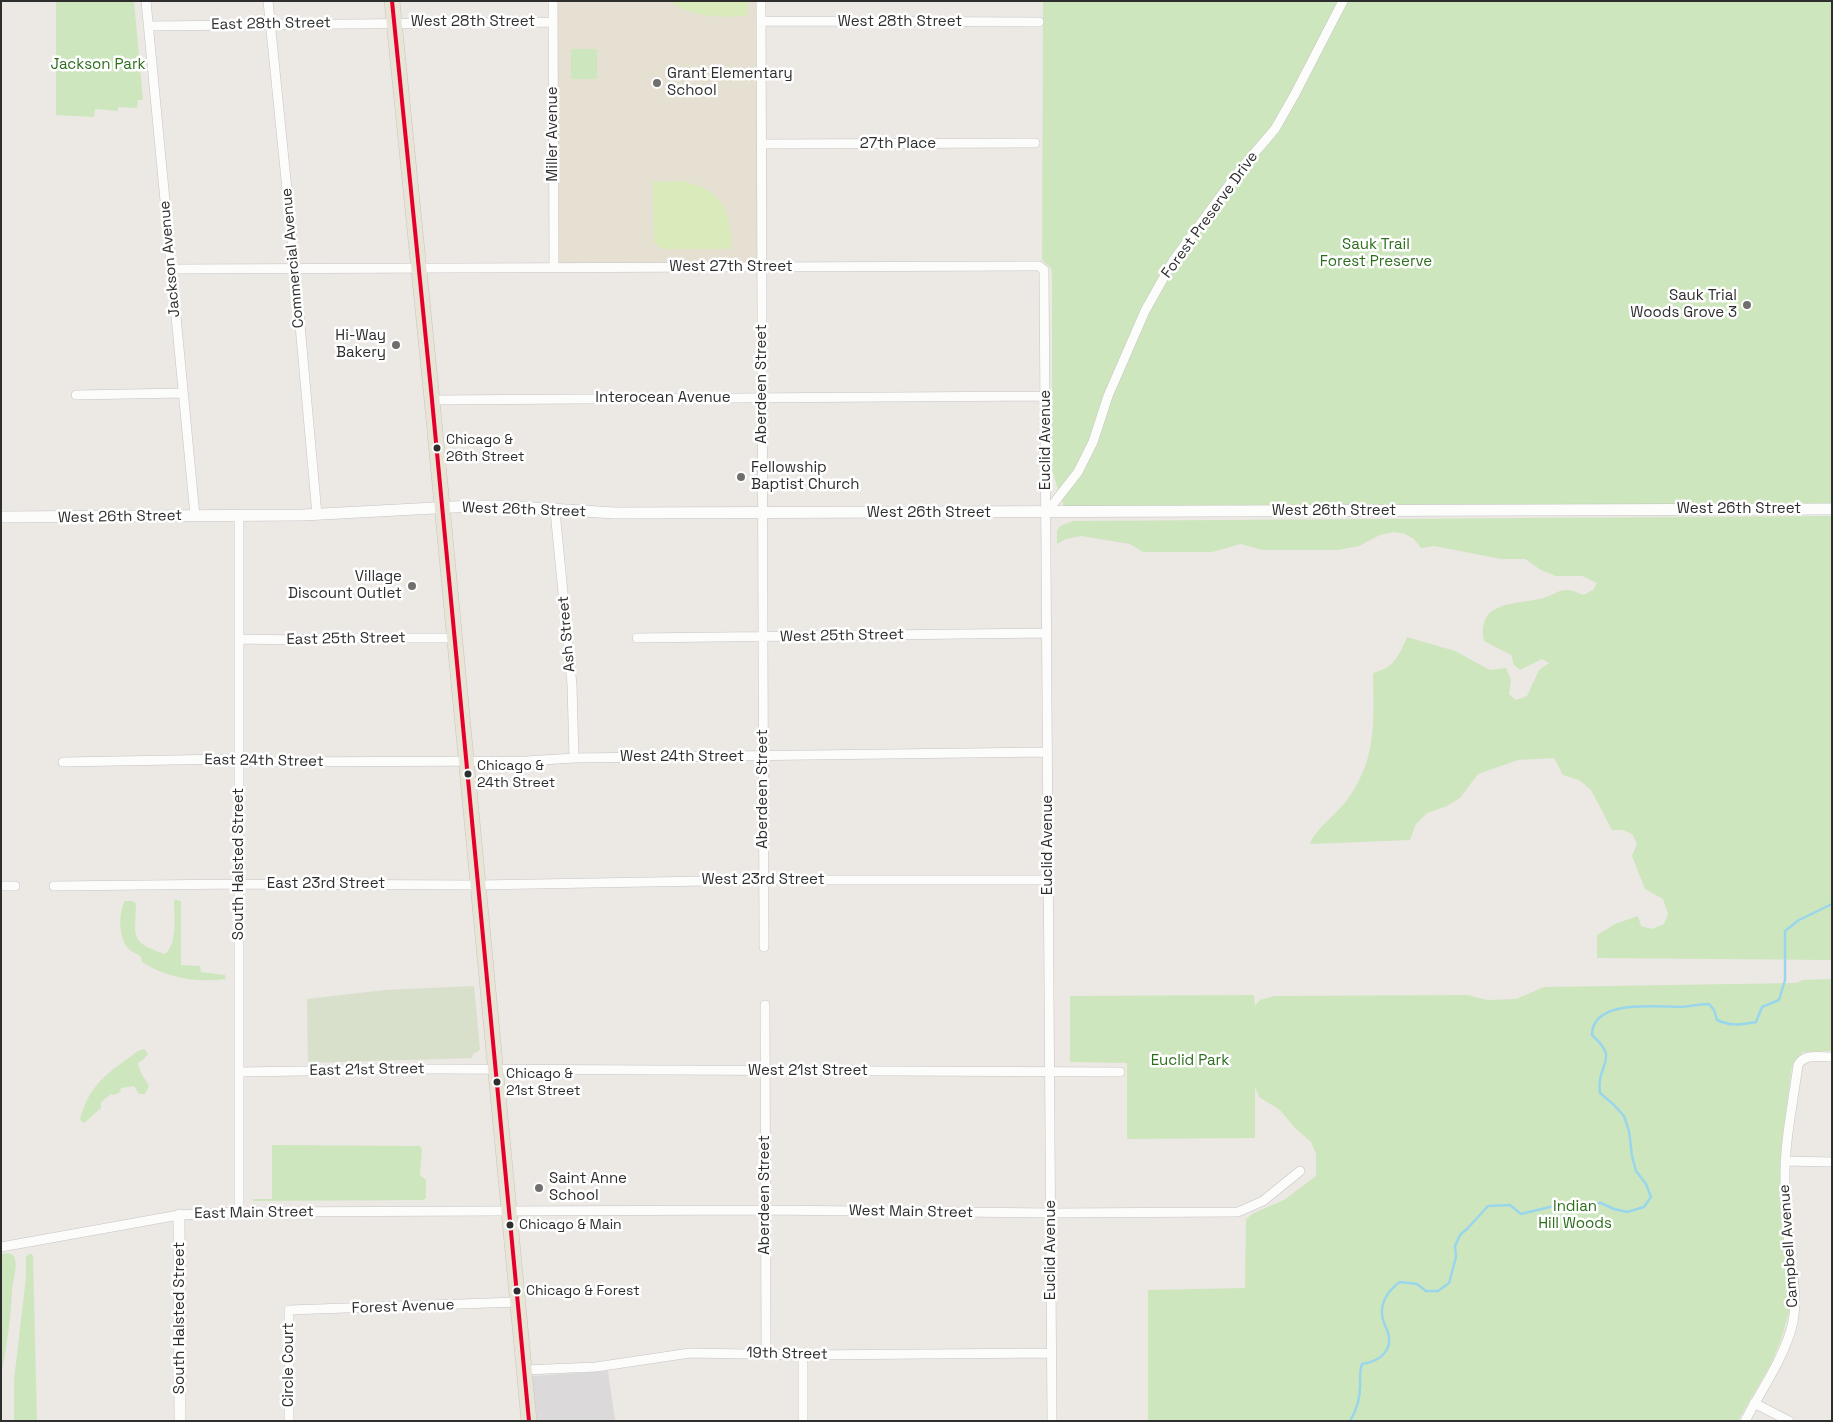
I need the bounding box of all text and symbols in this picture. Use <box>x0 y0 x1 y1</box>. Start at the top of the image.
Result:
street label: West 28th Street <box>411 13 535 31</box>
street label: West 28th Street <box>838 13 962 31</box>
street label: East 28th Street <box>211 14 331 34</box>
park label: Jackson Park <box>50 56 146 74</box>
place label: Grant Elementary School <box>667 65 793 100</box>
marker: Grant Elementary School <box>651 77 663 89</box>
street label: Miller Avenue <box>544 86 562 182</box>
street label: 27th Place <box>860 135 936 153</box>
street label: Forest Preserve Drive <box>1158 148 1262 282</box>
street label: Commercial Avenue <box>278 187 308 329</box>
street label: Jackson Avenue <box>156 200 184 318</box>
park label: Sauk Trail Forest Preserve <box>1320 236 1432 271</box>
street label: West 27th Street <box>669 258 793 276</box>
place label: Sauk Trial Woods Grove 3 <box>1630 287 1737 322</box>
marker: Sauk Trial Woods Grove 3 <box>1741 299 1753 311</box>
street label: Aberdeen Street <box>753 324 771 444</box>
place label: Hi-Way Bakery <box>335 327 386 362</box>
marker: Hi-Way Bakery <box>390 339 402 351</box>
street label: Interocean Avenue <box>595 389 731 407</box>
street label: Euclid Avenue <box>1037 390 1055 490</box>
place label: Chicago & 26th Street <box>446 432 524 464</box>
marker: Chicago & 26th Street <box>432 443 442 453</box>
place label: Fellowship Baptist Church <box>751 459 859 494</box>
marker: Fellowship Baptist Church <box>735 471 747 483</box>
street label: West 26th Street <box>462 499 586 521</box>
street label: West 26th Street <box>1677 500 1801 518</box>
street label: West 26th Street <box>1272 502 1396 520</box>
street label: West 26th Street <box>867 504 991 522</box>
street label: West 26th Street <box>58 507 182 527</box>
place label: Village Discount Outlet <box>288 568 402 603</box>
marker: Village Discount Outlet <box>406 580 418 592</box>
street label: Ash Street <box>555 595 579 673</box>
street label: West 25th Street <box>780 626 904 646</box>
street label: East 25th Street <box>286 629 406 649</box>
street label: Aberdeen Street <box>754 729 772 849</box>
street label: West 24th Street <box>620 748 744 766</box>
street label: East 24th Street <box>204 751 324 771</box>
place label: Chicago & 24th Street <box>477 758 555 790</box>
marker: Chicago & 24th Street <box>463 769 473 779</box>
street label: South Halsted Street <box>230 788 248 940</box>
street label: Euclid Avenue <box>1039 795 1057 895</box>
street label: West 23rd Street <box>701 871 825 889</box>
street label: East 23rd Street <box>267 875 385 893</box>
park label: Euclid Park <box>1151 1052 1229 1070</box>
street label: East 21st Street <box>309 1060 425 1080</box>
street label: West 21st Street <box>748 1062 868 1080</box>
place label: Chicago & 21st Street <box>506 1066 580 1098</box>
marker: Chicago & 21st Street <box>492 1077 502 1087</box>
street label: Aberdeen Street <box>756 1135 774 1255</box>
place label: Saint Anne School <box>549 1170 627 1205</box>
marker: Saint Anne School <box>533 1182 545 1194</box>
street label: Campbell Avenue <box>1776 1184 1802 1308</box>
park label: Indian Hill Woods <box>1538 1198 1612 1233</box>
street label: Euclid Avenue <box>1042 1200 1060 1300</box>
street label: West Main Street <box>849 1202 973 1222</box>
street label: East Main Street <box>194 1203 314 1223</box>
place label: Chicago & Main <box>519 1217 622 1233</box>
marker: Chicago & Main <box>505 1220 515 1230</box>
street label: South Halsted Street <box>171 1242 189 1394</box>
place label: Chicago & Forest <box>526 1283 640 1299</box>
marker: Chicago & Forest <box>512 1286 522 1296</box>
street label: Forest Avenue <box>351 1296 455 1318</box>
street label: Circle Court <box>280 1323 298 1407</box>
street label: 19th Street <box>746 1344 828 1364</box>

